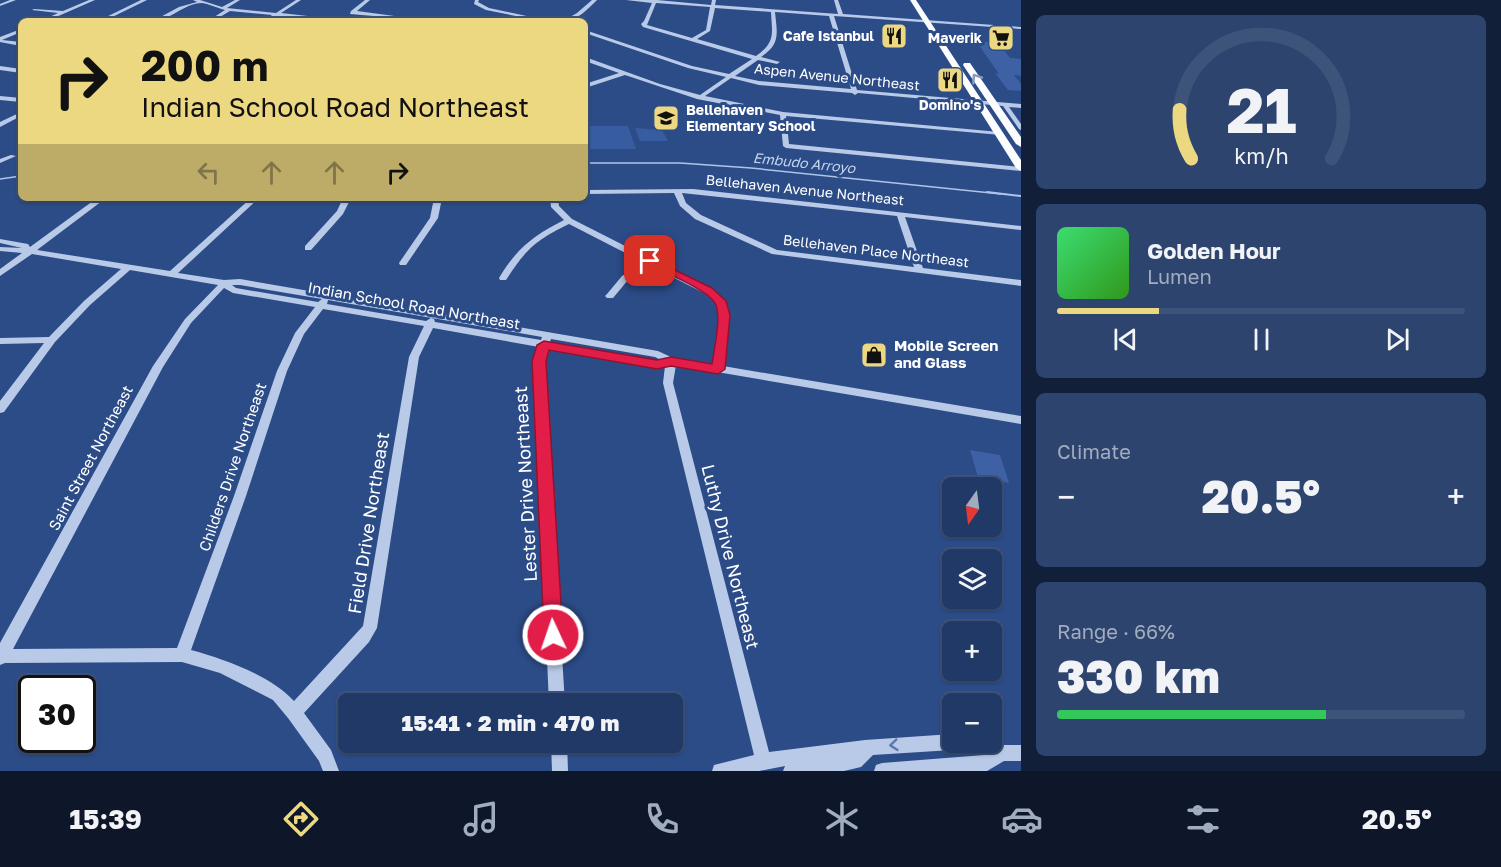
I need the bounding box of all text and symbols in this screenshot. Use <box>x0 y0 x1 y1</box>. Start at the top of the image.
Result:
restaurant icon: Cafe Istanbul <box>879 21 909 51</box>
supermarket icon: Maverik <box>986 23 1016 53</box>
place label: Cafe Istanbul <box>783 27 874 44</box>
place label: Maverik <box>928 29 982 46</box>
text: 200 m <box>141 40 268 90</box>
icon: right <box>42 42 120 120</box>
street label: Aspen Avenue Northeast <box>753 59 921 94</box>
restaurant icon: Domino's <box>935 65 965 95</box>
text: 21 <box>1226 72 1296 147</box>
one-way arrow <box>973 74 984 85</box>
text: Indian School Road Northeast <box>141 91 529 123</box>
place label: Domino's <box>919 96 981 113</box>
place label: Bellehaven Elementary School <box>686 101 816 134</box>
school or university icon: Bellehaven Elementary School <box>651 103 681 133</box>
text: km/h <box>1234 143 1288 169</box>
water label: Embudo Arroyo <box>752 149 858 176</box>
icon: left <box>192 156 225 189</box>
icon: ahead <box>255 156 288 189</box>
icon: ahead <box>318 156 351 189</box>
icon: right <box>381 156 414 189</box>
street label: Bellehaven Avenue Northeast <box>705 171 905 208</box>
street label: Bellehaven Place Northeast <box>782 231 970 270</box>
pin <box>624 235 675 286</box>
text: Golden Hour <box>1147 237 1281 264</box>
icon: arrive <box>633 244 666 277</box>
text: Lumen <box>1147 264 1212 288</box>
street label: Indian School Road Northeast <box>306 277 522 333</box>
icon: previous <box>1109 323 1142 356</box>
icon: pause <box>1245 323 1278 356</box>
icon: next <box>1381 323 1414 356</box>
place label: Mobile Screen and Glass <box>894 336 998 371</box>
shop icon: Mobile Screen and Glass <box>859 340 889 370</box>
street label: Childers Drive Northeast <box>195 380 269 553</box>
street label: Saint Street Northeast <box>44 382 136 533</box>
street label: Lester Drive Northeast <box>509 386 541 582</box>
street label: Field Drive Northeast <box>343 430 393 615</box>
text: Climate <box>1057 439 1131 463</box>
street label: Luthy Drive Northeast <box>697 462 765 652</box>
text: 20.5° <box>1202 469 1320 523</box>
north arrow <box>942 477 1002 537</box>
map controls <box>942 477 1002 753</box>
text: − <box>1057 477 1075 516</box>
text: + <box>1447 477 1465 516</box>
button: layers <box>942 549 1002 609</box>
position arrow <box>521 603 585 667</box>
text: Range · 66% <box>1057 619 1175 643</box>
button: + <box>942 621 1002 681</box>
text: 330 km <box>1057 649 1220 703</box>
speed limit sign: 30 <box>18 675 96 753</box>
button: − <box>942 693 1002 753</box>
text: 15:41 · 2 min · 470 m <box>402 709 619 736</box>
one-way arrow <box>890 738 899 751</box>
icon: directions <box>280 798 322 840</box>
icon: music <box>460 798 502 840</box>
icon: phone <box>641 798 683 840</box>
icon: climate <box>821 798 863 840</box>
icon: car <box>1001 798 1043 840</box>
icon: filters <box>1182 798 1224 840</box>
text: 15:39 <box>69 803 142 835</box>
text: 20.5° <box>1362 803 1432 835</box>

